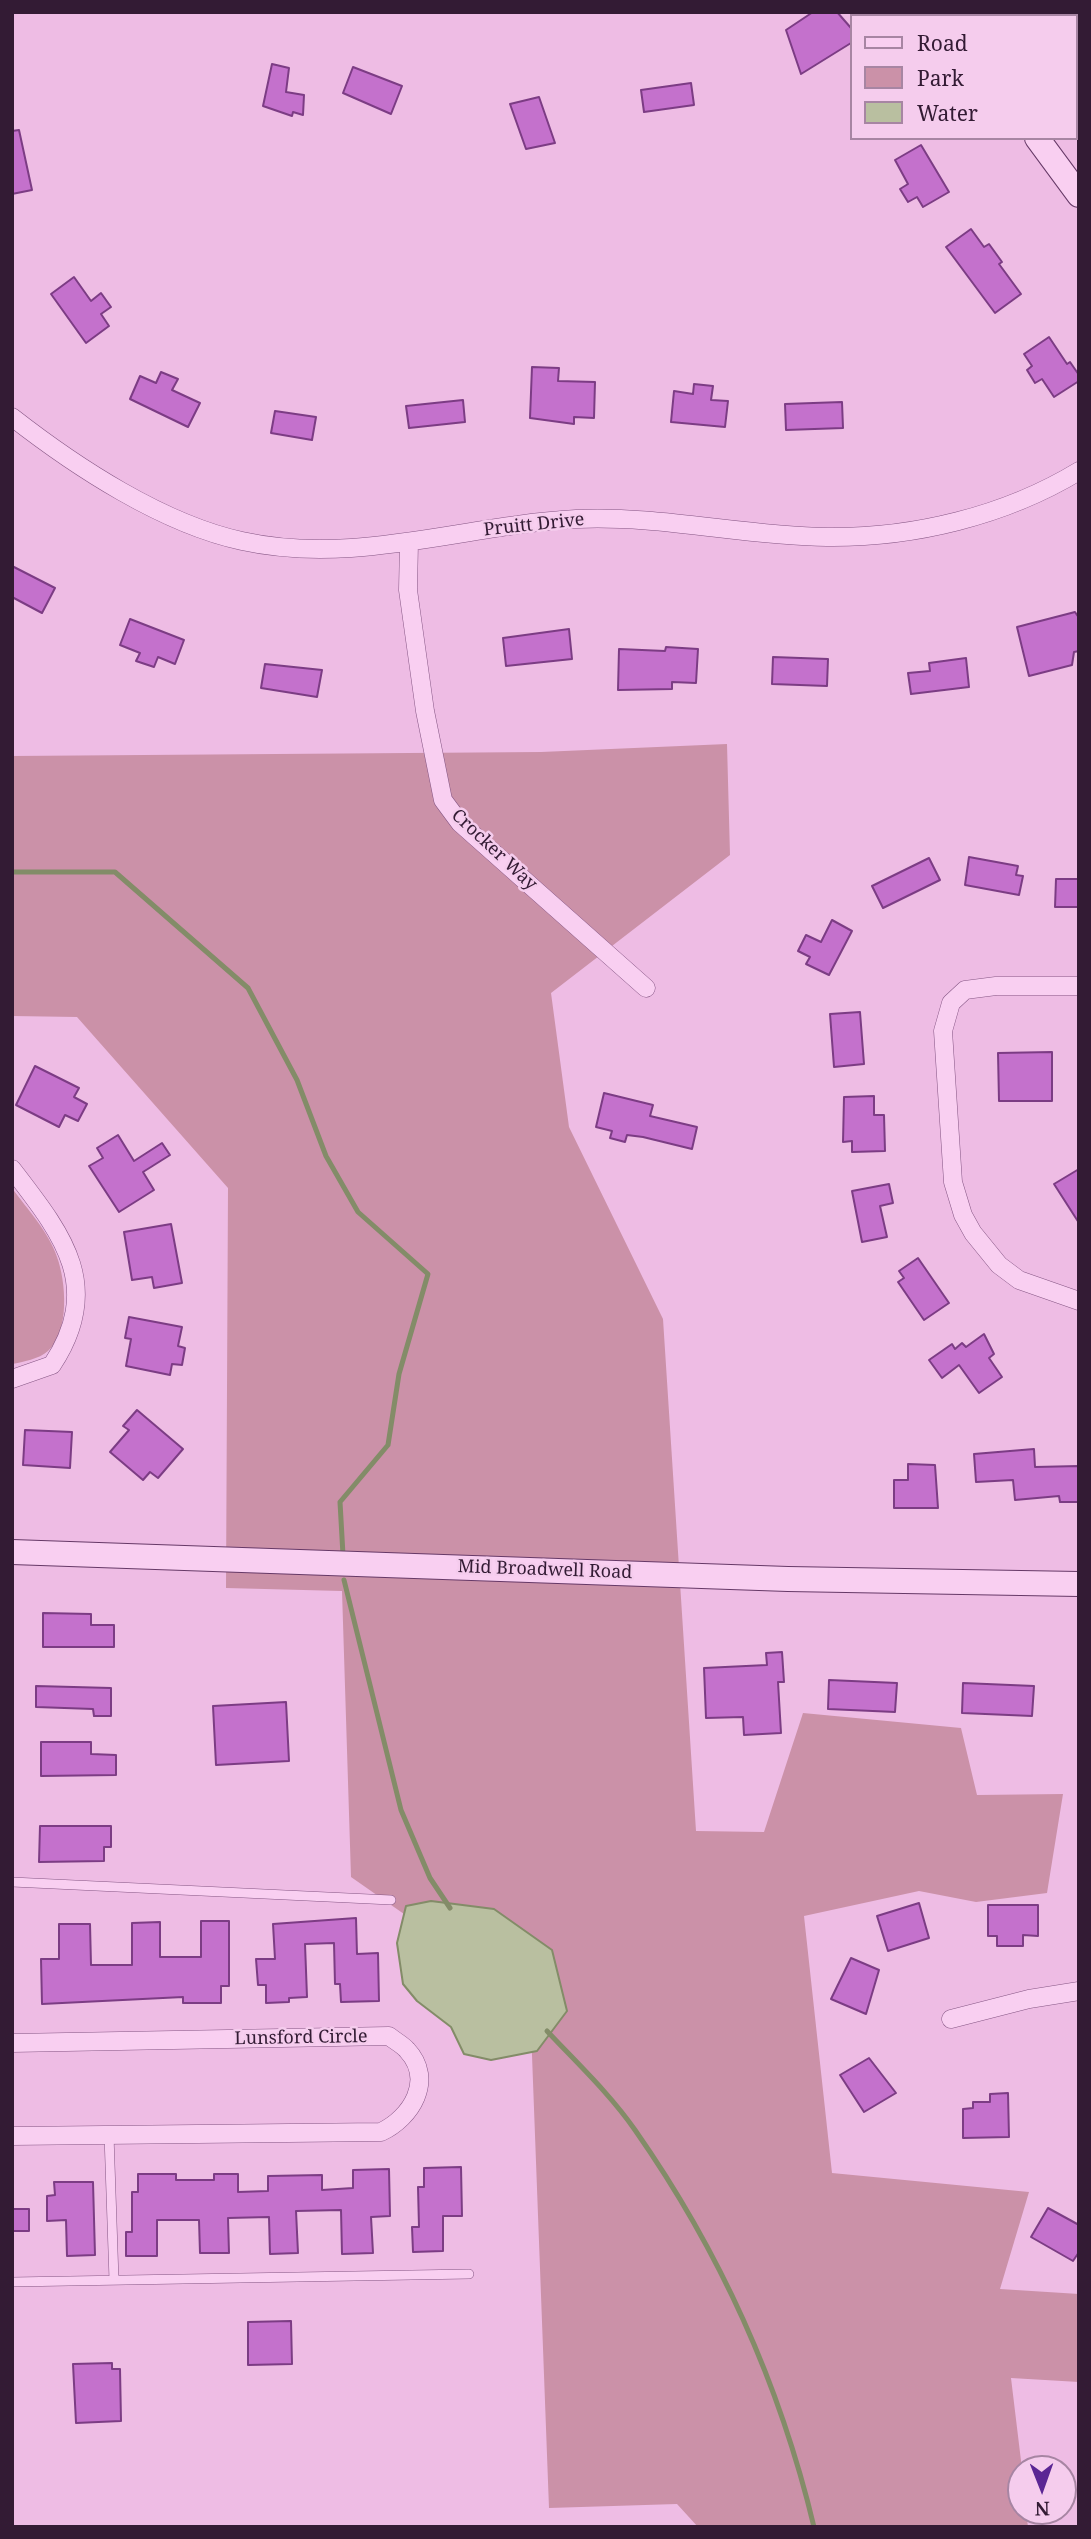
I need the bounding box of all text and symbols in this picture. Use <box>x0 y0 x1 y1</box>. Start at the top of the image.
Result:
legend <box>850 14 1077 140</box>
text: Road <box>917 29 968 57</box>
text: Park <box>917 64 964 92</box>
text: Water <box>917 99 978 127</box>
street label: Pruitt Drive <box>483 509 585 541</box>
street label: Crocker Way <box>447 805 541 895</box>
street label: Mid Broadwell Road <box>457 1556 633 1584</box>
street label: Lunsford Circle <box>234 2026 368 2050</box>
north arrow <box>1007 2455 1077 2525</box>
text: N <box>1035 2496 1050 2522</box>

